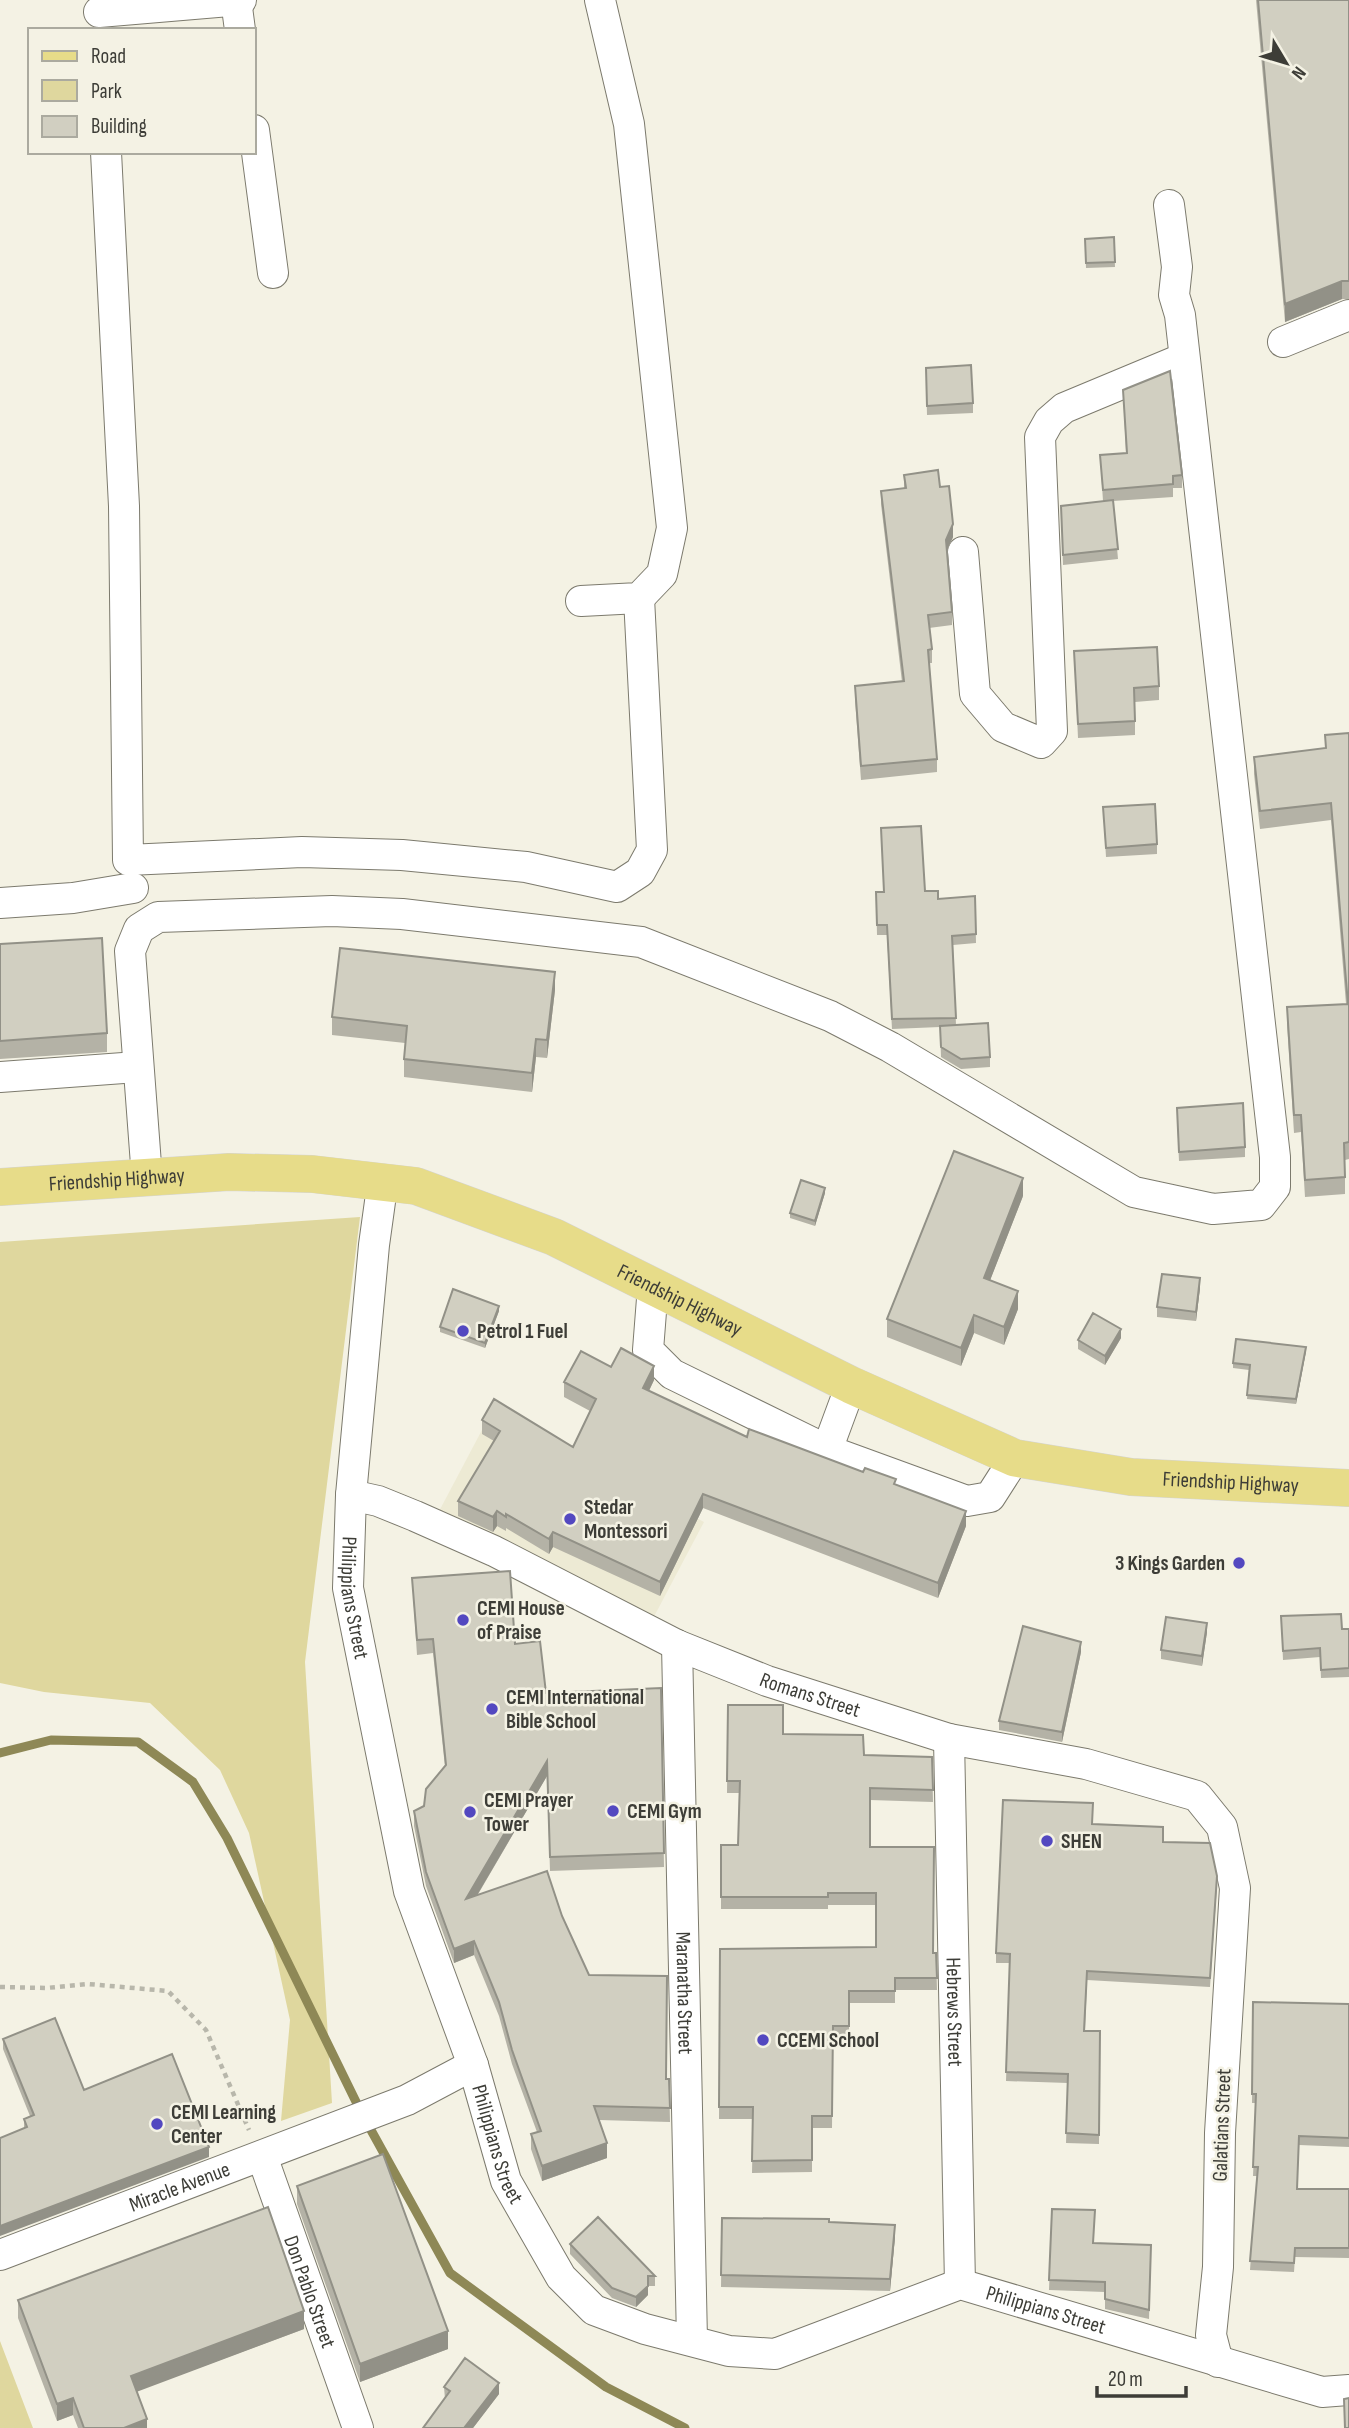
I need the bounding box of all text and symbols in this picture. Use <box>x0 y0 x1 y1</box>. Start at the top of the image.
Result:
legend <box>28 28 256 154</box>
north arrow <box>1251 28 1321 98</box>
text: Road <box>91 44 126 69</box>
text: N <box>1286 61 1310 84</box>
text: Park <box>91 79 122 104</box>
text: Building <box>91 114 147 139</box>
street label: Friendship Highway <box>48 1162 185 1196</box>
street label: Friendship Highway <box>613 1258 746 1341</box>
place label: Petrol 1 Fuel <box>477 1319 568 1344</box>
marker: Petrol 1 Fuel <box>455 1323 471 1339</box>
street label: Friendship Highway <box>1162 1466 1299 1498</box>
place label: Stedar Montessori <box>584 1495 668 1544</box>
marker: Stedar Montessori <box>562 1511 578 1527</box>
street label: Philippians Street <box>336 1536 374 1661</box>
place label: 3 Kings Garden <box>1115 1551 1225 1576</box>
marker: 3 Kings Garden <box>1231 1555 1247 1571</box>
place label: CEMI House of Praise <box>477 1596 565 1645</box>
marker: CEMI House of Praise <box>455 1612 471 1628</box>
street label: Romans Street <box>756 1667 864 1722</box>
place label: CEMI International Bible School <box>506 1685 644 1734</box>
marker: CEMI International Bible School <box>484 1701 500 1717</box>
place label: CEMI Prayer Tower <box>484 1788 574 1837</box>
place label: CEMI Gym <box>627 1799 702 1824</box>
marker: CEMI Gym <box>605 1803 621 1819</box>
marker: CEMI Prayer Tower <box>462 1804 478 1820</box>
place label: SHEN <box>1061 1829 1102 1854</box>
marker: SHEN <box>1039 1833 1055 1849</box>
street label: Maranatha Street <box>671 1931 698 2055</box>
street label: Hebrews Street <box>941 1957 968 2067</box>
place label: CCEMI School <box>777 2028 879 2053</box>
marker: CCEMI School <box>755 2032 771 2048</box>
street label: Galatians Street <box>1208 2068 1236 2182</box>
street label: Philippians Street <box>467 2082 529 2208</box>
place label: CEMI Learning Center <box>171 2100 276 2149</box>
marker: CEMI Learning Center <box>149 2116 165 2132</box>
street label: Miracle Avenue <box>126 2156 233 2217</box>
street label: Don Pablo Street <box>279 2232 341 2351</box>
street label: Philippians Street <box>983 2280 1109 2339</box>
scale bar <box>1097 2354 1186 2398</box>
text: 20 m <box>1108 2367 1143 2392</box>

